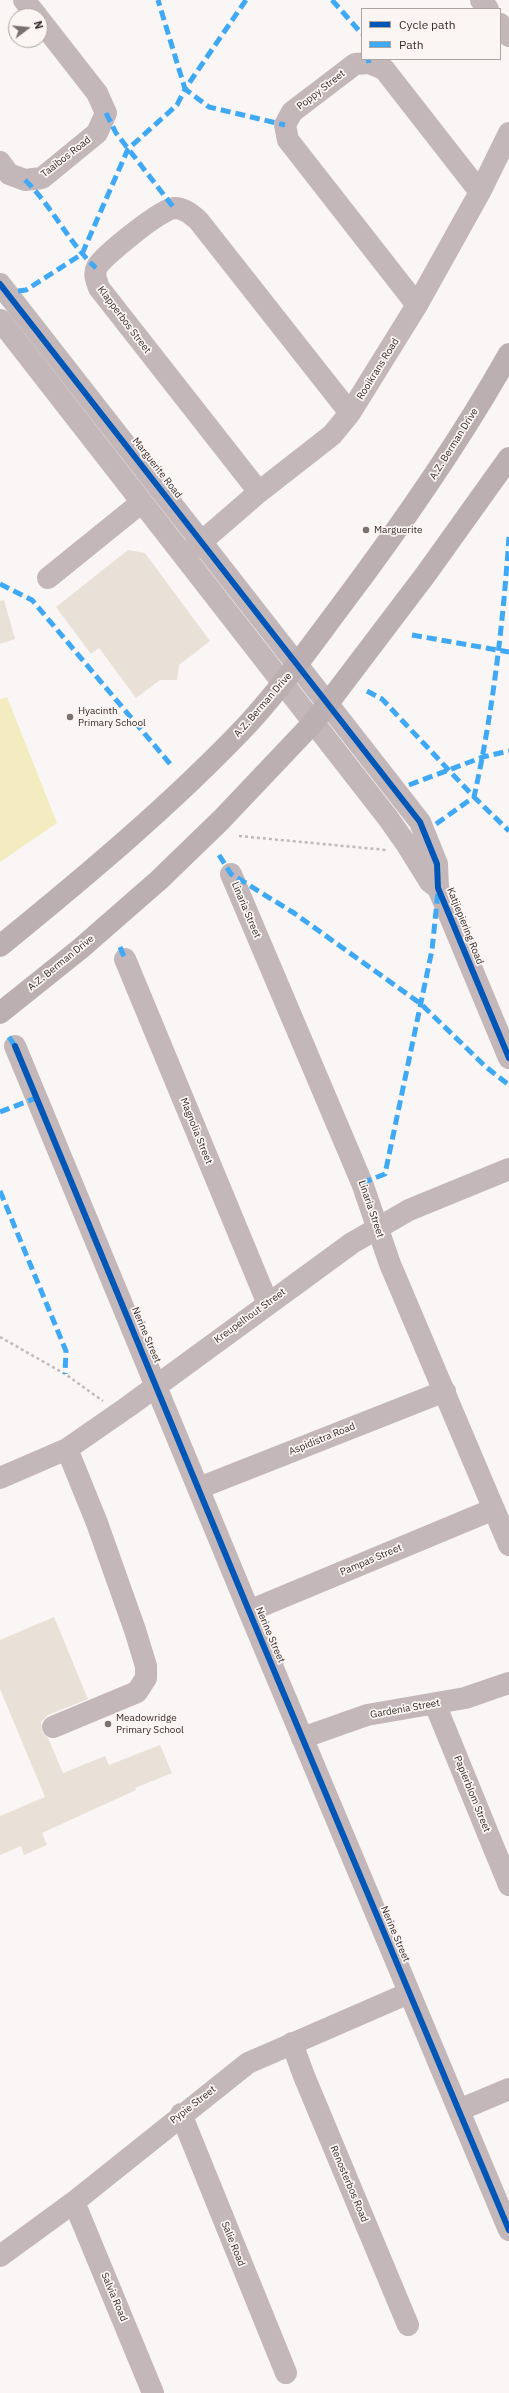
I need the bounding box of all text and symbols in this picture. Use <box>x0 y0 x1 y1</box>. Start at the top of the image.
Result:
north arrow <box>8 8 48 48</box>
legend <box>361 8 501 60</box>
text: Cycle path <box>399 17 456 32</box>
text: N <box>31 19 46 31</box>
text: Path <box>399 37 424 52</box>
street label: Poppy Street <box>295 67 347 113</box>
street label: Taaibos Road <box>39 134 93 180</box>
street label: Klapperbos Street <box>95 284 153 356</box>
street label: Rooikrans Road <box>354 336 402 402</box>
street label: A.Z. Berman Drive <box>427 406 481 482</box>
street label: Marguerite Road <box>130 435 184 501</box>
place label: Marguerite <box>374 524 422 536</box>
marker: Marguerite <box>361 525 371 535</box>
street label: A.Z. Berman Drive <box>232 670 294 740</box>
place label: Hyacinth Primary School <box>78 705 146 728</box>
marker: Hyacinth Primary School <box>65 712 75 722</box>
street label: Linaria Street <box>229 880 263 940</box>
street label: Katjiepiering Road <box>444 886 486 966</box>
street label: A.Z. Berman Drive <box>25 933 97 993</box>
street label: Magnolia Street <box>177 1096 215 1166</box>
street label: Linaria Street <box>356 1179 386 1239</box>
street label: Kreupelhout Street <box>212 1286 288 1346</box>
street label: Nerine Street <box>129 1305 163 1365</box>
street label: Aspidistra Road <box>287 1420 357 1458</box>
street label: Pampas Street <box>338 1542 404 1578</box>
street label: Nerine Street <box>253 1605 287 1665</box>
street label: Gardenia Street <box>369 1697 441 1721</box>
place label: Meadowridge Primary School <box>116 1712 184 1736</box>
marker: Meadowridge Primary School <box>103 1719 113 1729</box>
street label: Papierblom Street <box>451 1754 493 1834</box>
street label: Nerine Street <box>378 1904 412 1964</box>
street label: Pypie Street <box>168 2083 218 2127</box>
street label: Renosterbos Road <box>327 2144 371 2224</box>
street label: Salie Road <box>219 2220 247 2268</box>
street label: Salvia Road <box>98 2271 130 2323</box>

